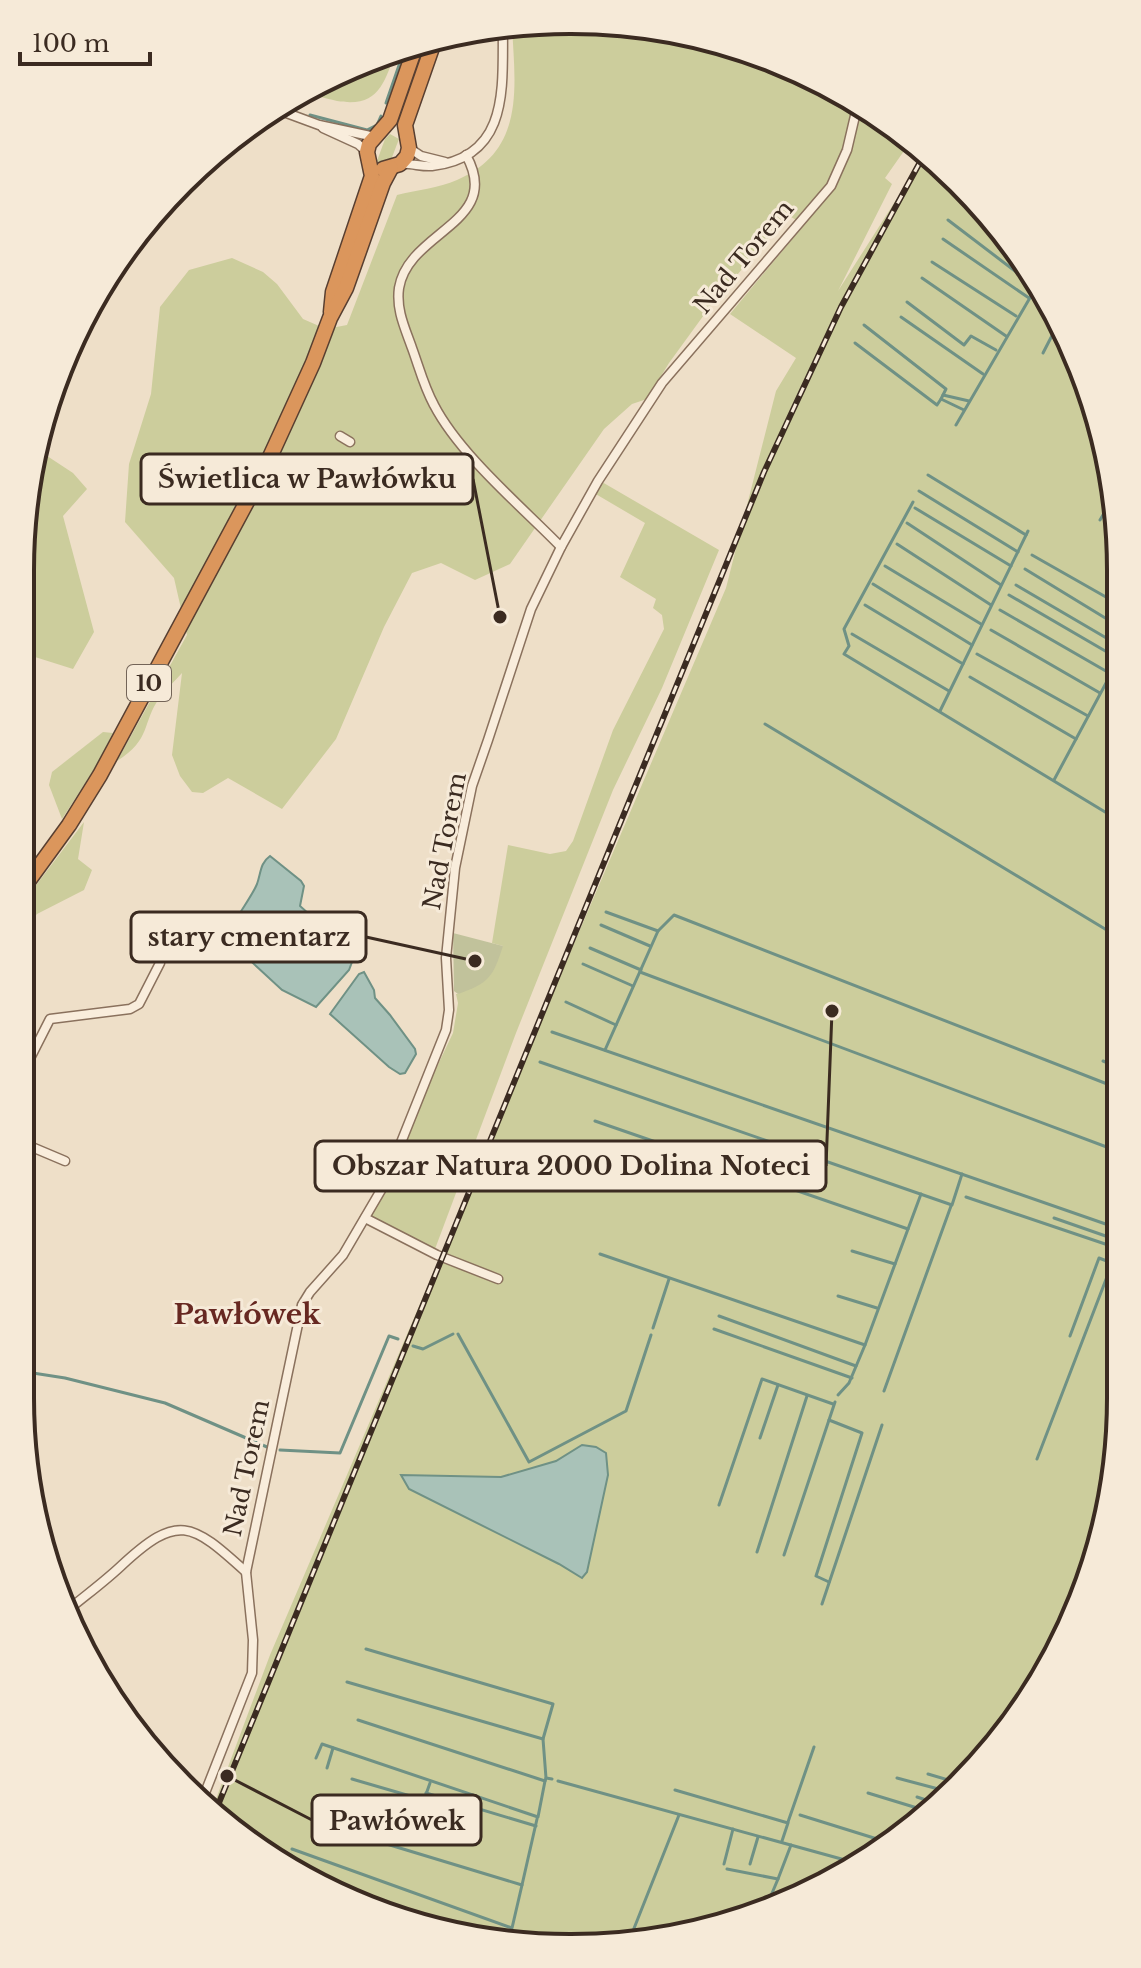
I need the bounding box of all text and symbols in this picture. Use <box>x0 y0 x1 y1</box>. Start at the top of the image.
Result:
scale bar <box>20 16 150 66</box>
text: 100 m <box>32 29 110 58</box>
street label: Nad Torem <box>688 194 800 319</box>
callout: Świetlica w Pawłówku <box>141 454 473 504</box>
text: Świetlica w Pawłówku <box>158 463 457 495</box>
road number: 10 <box>127 665 171 701</box>
street label: Nad Torem <box>417 769 472 912</box>
callout: stary cmentarz <box>131 912 366 962</box>
text: stary cmentarz <box>148 921 350 953</box>
callout: Obszar Natura 2000 Dolina Noteci <box>315 1141 826 1191</box>
text: Obszar Natura 2000 Dolina Noteci <box>332 1150 810 1182</box>
district label: Pawłówek <box>173 1297 321 1332</box>
street label: Nad Torem <box>218 1396 275 1539</box>
callout: Pawłówek <box>312 1795 481 1845</box>
text: Pawłówek <box>329 1805 466 1837</box>

